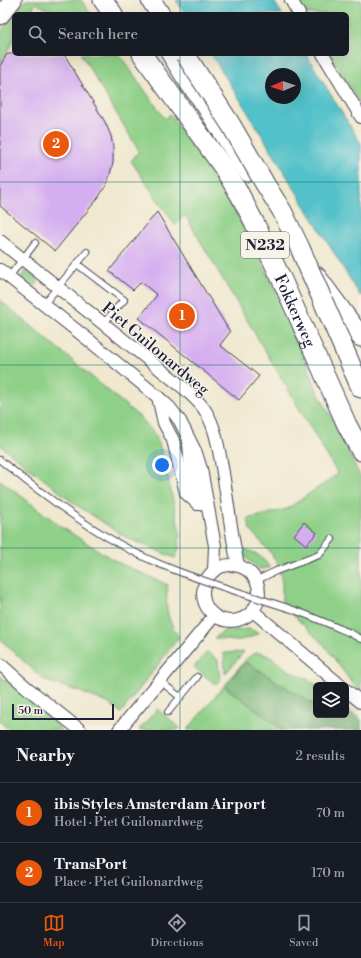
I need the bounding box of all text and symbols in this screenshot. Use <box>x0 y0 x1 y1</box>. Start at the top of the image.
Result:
search box <box>12 12 349 56</box>
icon: search <box>26 23 48 45</box>
text: Search here <box>58 25 138 44</box>
north arrow <box>265 68 301 104</box>
pin: 2 <box>43 129 69 159</box>
road number: N232 <box>241 232 289 258</box>
street label: Fokkerweg <box>270 271 320 351</box>
street label: Piet Guilonardweg <box>98 298 214 400</box>
pin: 1 <box>169 301 195 331</box>
your location <box>152 455 172 475</box>
map controls <box>313 682 349 718</box>
button: layers <box>313 682 349 718</box>
scale bar <box>12 702 114 721</box>
text: 50 m <box>18 704 43 718</box>
text: Nearby <box>16 745 75 767</box>
text: 2 results <box>296 748 345 764</box>
text: ibis Styles Amsterdam Airport <box>54 795 266 814</box>
text: 1 <box>26 805 32 821</box>
text: 70 m <box>316 805 345 821</box>
text: Hotel · Piet Guilonardweg <box>54 814 203 830</box>
text: TransPort <box>54 855 127 874</box>
text: 2 <box>25 865 33 881</box>
text: 170 m <box>311 865 345 881</box>
text: Place · Piet Guilonardweg <box>54 874 203 890</box>
tab: Map <box>43 912 65 950</box>
tab: Directions <box>151 912 204 950</box>
tab: Saved <box>289 912 318 950</box>

